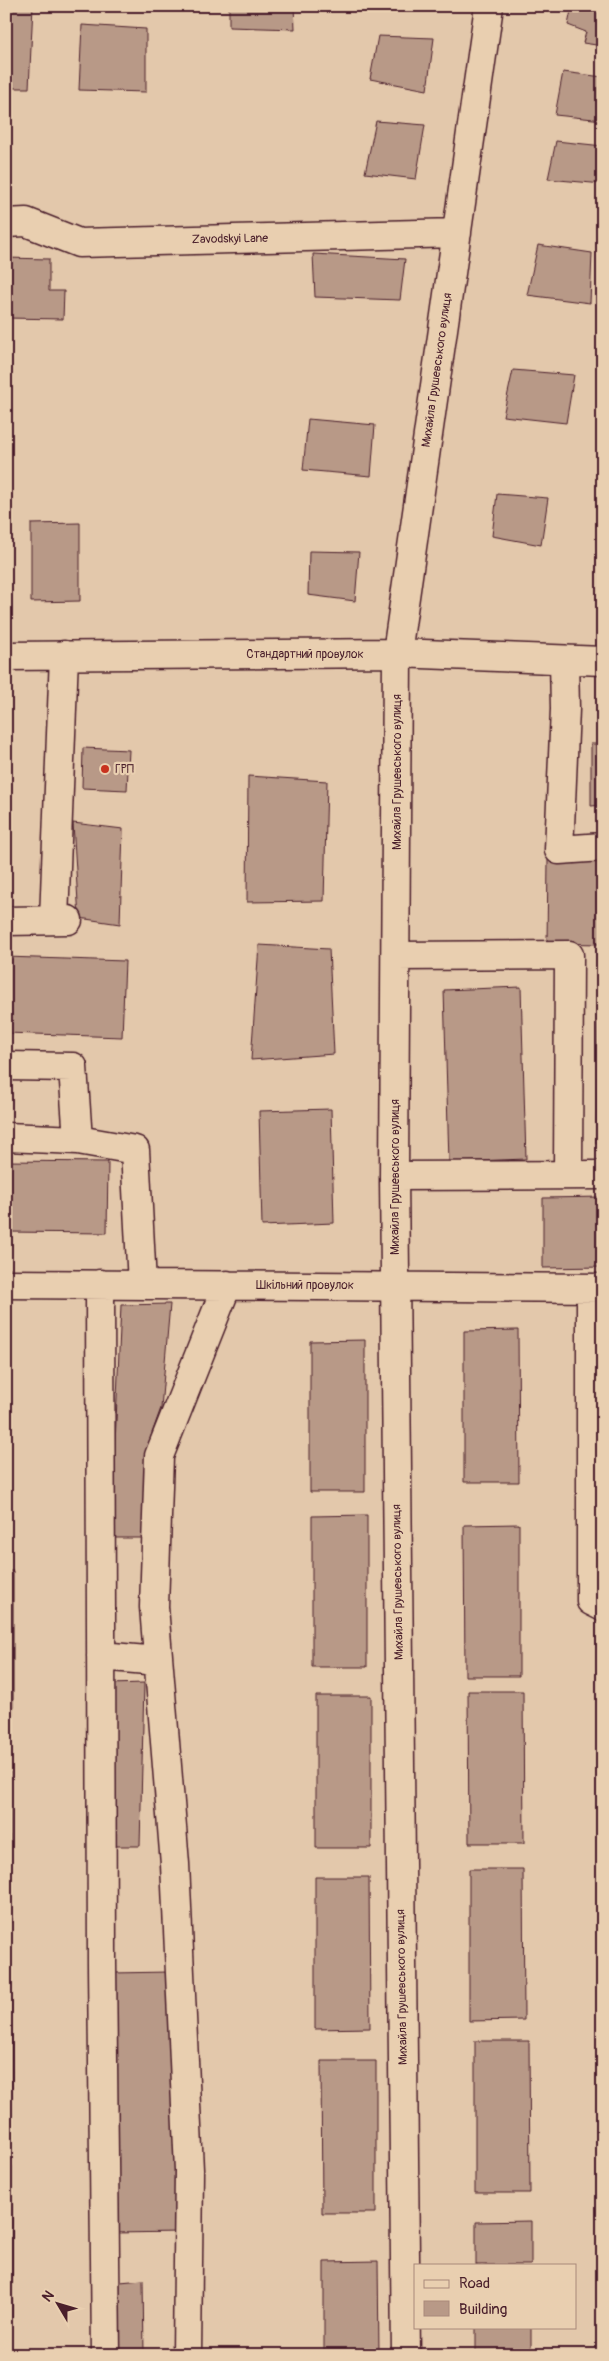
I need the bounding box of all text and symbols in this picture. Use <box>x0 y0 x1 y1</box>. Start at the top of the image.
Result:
street label: Zavodskyi Lane <box>192 231 268 247</box>
street label: Михайла Грушевського вулиця <box>419 291 455 448</box>
street label: Стандартний провулок <box>246 647 364 662</box>
street label: Михайла Грушевського вулиця <box>390 694 405 850</box>
place label: ГРП <box>115 762 134 777</box>
marker: ГРП <box>99 763 111 775</box>
street label: Михайла Грушевського вулиця <box>388 1099 403 1255</box>
street label: Шкільний провулок <box>256 1278 354 1293</box>
street label: Михайла Грушевського вулиця <box>389 1504 407 1660</box>
street label: Михайла Грушевського вулиця <box>393 1909 411 2065</box>
legend <box>414 2264 576 2328</box>
text: Road <box>459 2274 490 2293</box>
north arrow <box>32 2278 82 2328</box>
text: N <box>39 2287 58 2305</box>
text: Building <box>459 2300 507 2319</box>

